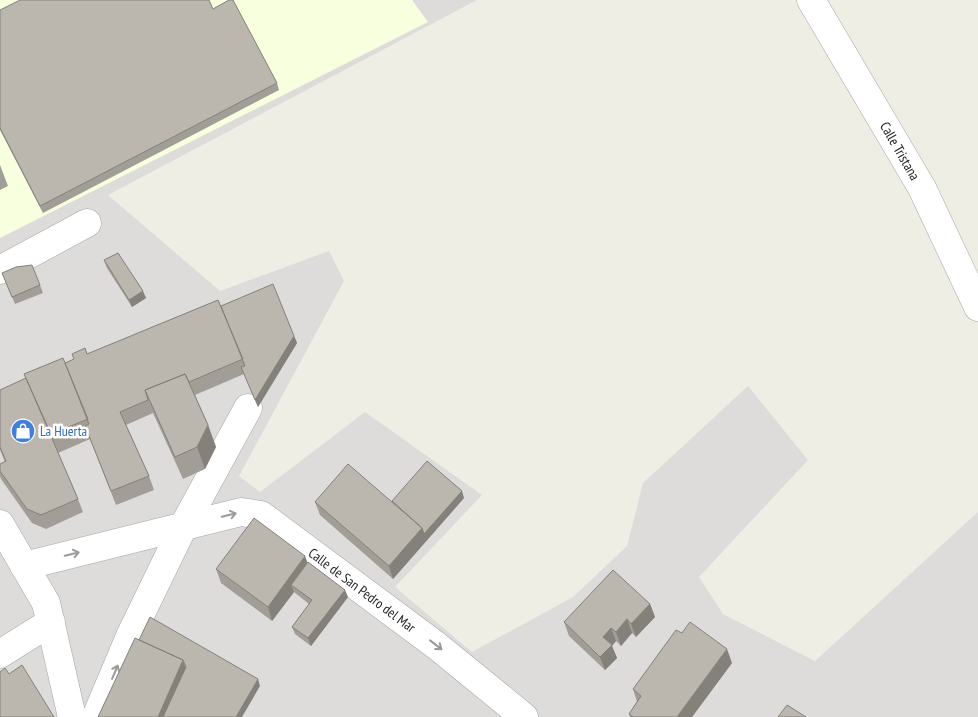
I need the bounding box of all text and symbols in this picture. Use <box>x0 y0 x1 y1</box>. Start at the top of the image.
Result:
street label: Calle Tristana <box>876 119 924 183</box>
shop icon: La Huerta <box>10 418 36 444</box>
place label: La Huerta <box>40 422 87 440</box>
one-way arrow <box>221 510 237 519</box>
street label: Calle de San Pedro del Mar <box>305 544 419 636</box>
one-way arrow <box>63 549 79 559</box>
one-way arrow <box>429 640 442 651</box>
one-way arrow <box>110 665 120 680</box>

